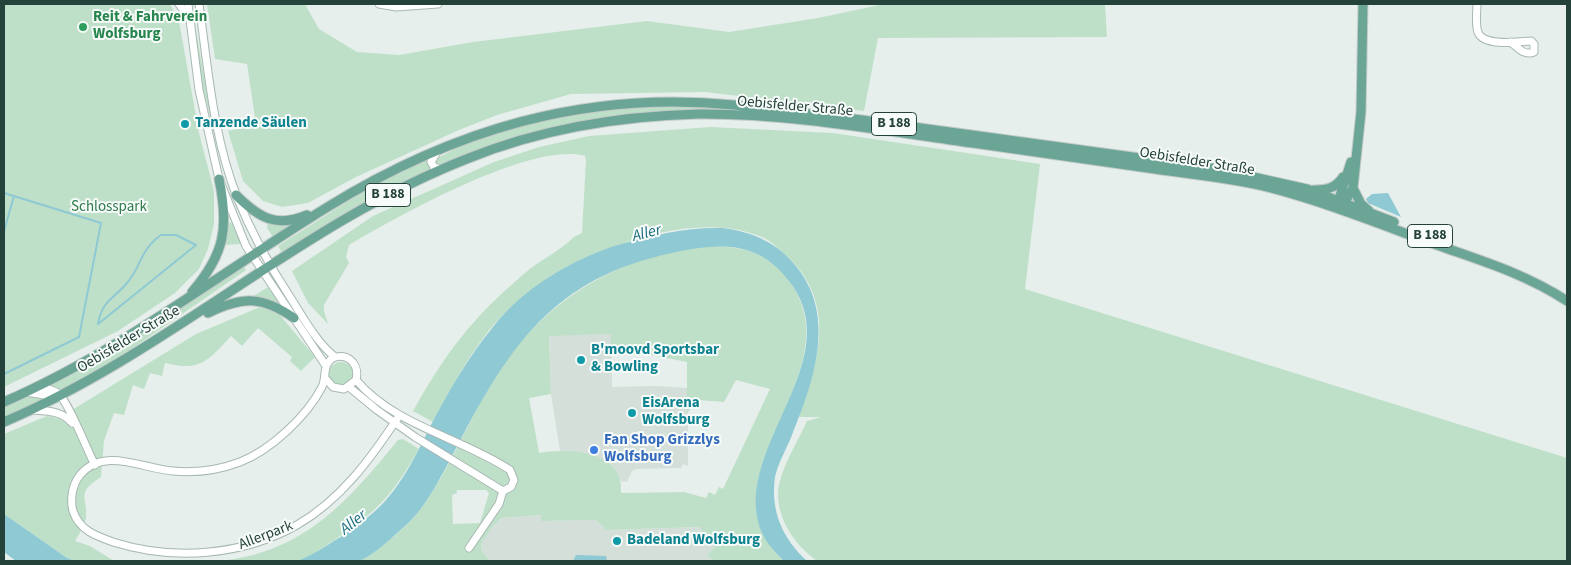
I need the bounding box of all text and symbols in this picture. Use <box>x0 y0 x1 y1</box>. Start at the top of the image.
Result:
place label: Reit & Fahrverein Wolfsburg <box>93 9 207 44</box>
marker: Reit & Fahrverein Wolfsburg <box>77 21 89 33</box>
street label: Oebisfelder Straße <box>736 93 854 121</box>
road number: B 188 <box>872 112 916 136</box>
place label: Tanzende Säulen <box>195 115 307 133</box>
marker: Tanzende Säulen <box>179 118 191 130</box>
street label: Oebisfelder Straße <box>1138 144 1256 180</box>
road number: B 188 <box>366 184 410 206</box>
park label: Schlosspark <box>71 199 147 217</box>
water label: Aller <box>630 221 664 247</box>
road number: B 188 <box>1408 225 1452 248</box>
street label: Oebisfelder Straße <box>74 302 184 378</box>
place label: B'moovd Sportsbar & Bowling <box>591 342 719 377</box>
marker: B'moovd Sportsbar & Bowling <box>575 354 587 366</box>
place label: EisArena Wolfsburg <box>642 395 709 430</box>
marker: EisArena Wolfsburg <box>626 407 638 419</box>
place label: Fan Shop Grizzlys Wolfsburg <box>604 432 720 467</box>
marker: Fan Shop Grizzlys Wolfsburg <box>588 444 600 456</box>
water label: Aller <box>337 506 371 540</box>
street label: Allerpark <box>236 517 296 555</box>
place label: Badeland Wolfsburg <box>627 532 760 550</box>
marker: Badeland Wolfsburg <box>611 535 623 547</box>

